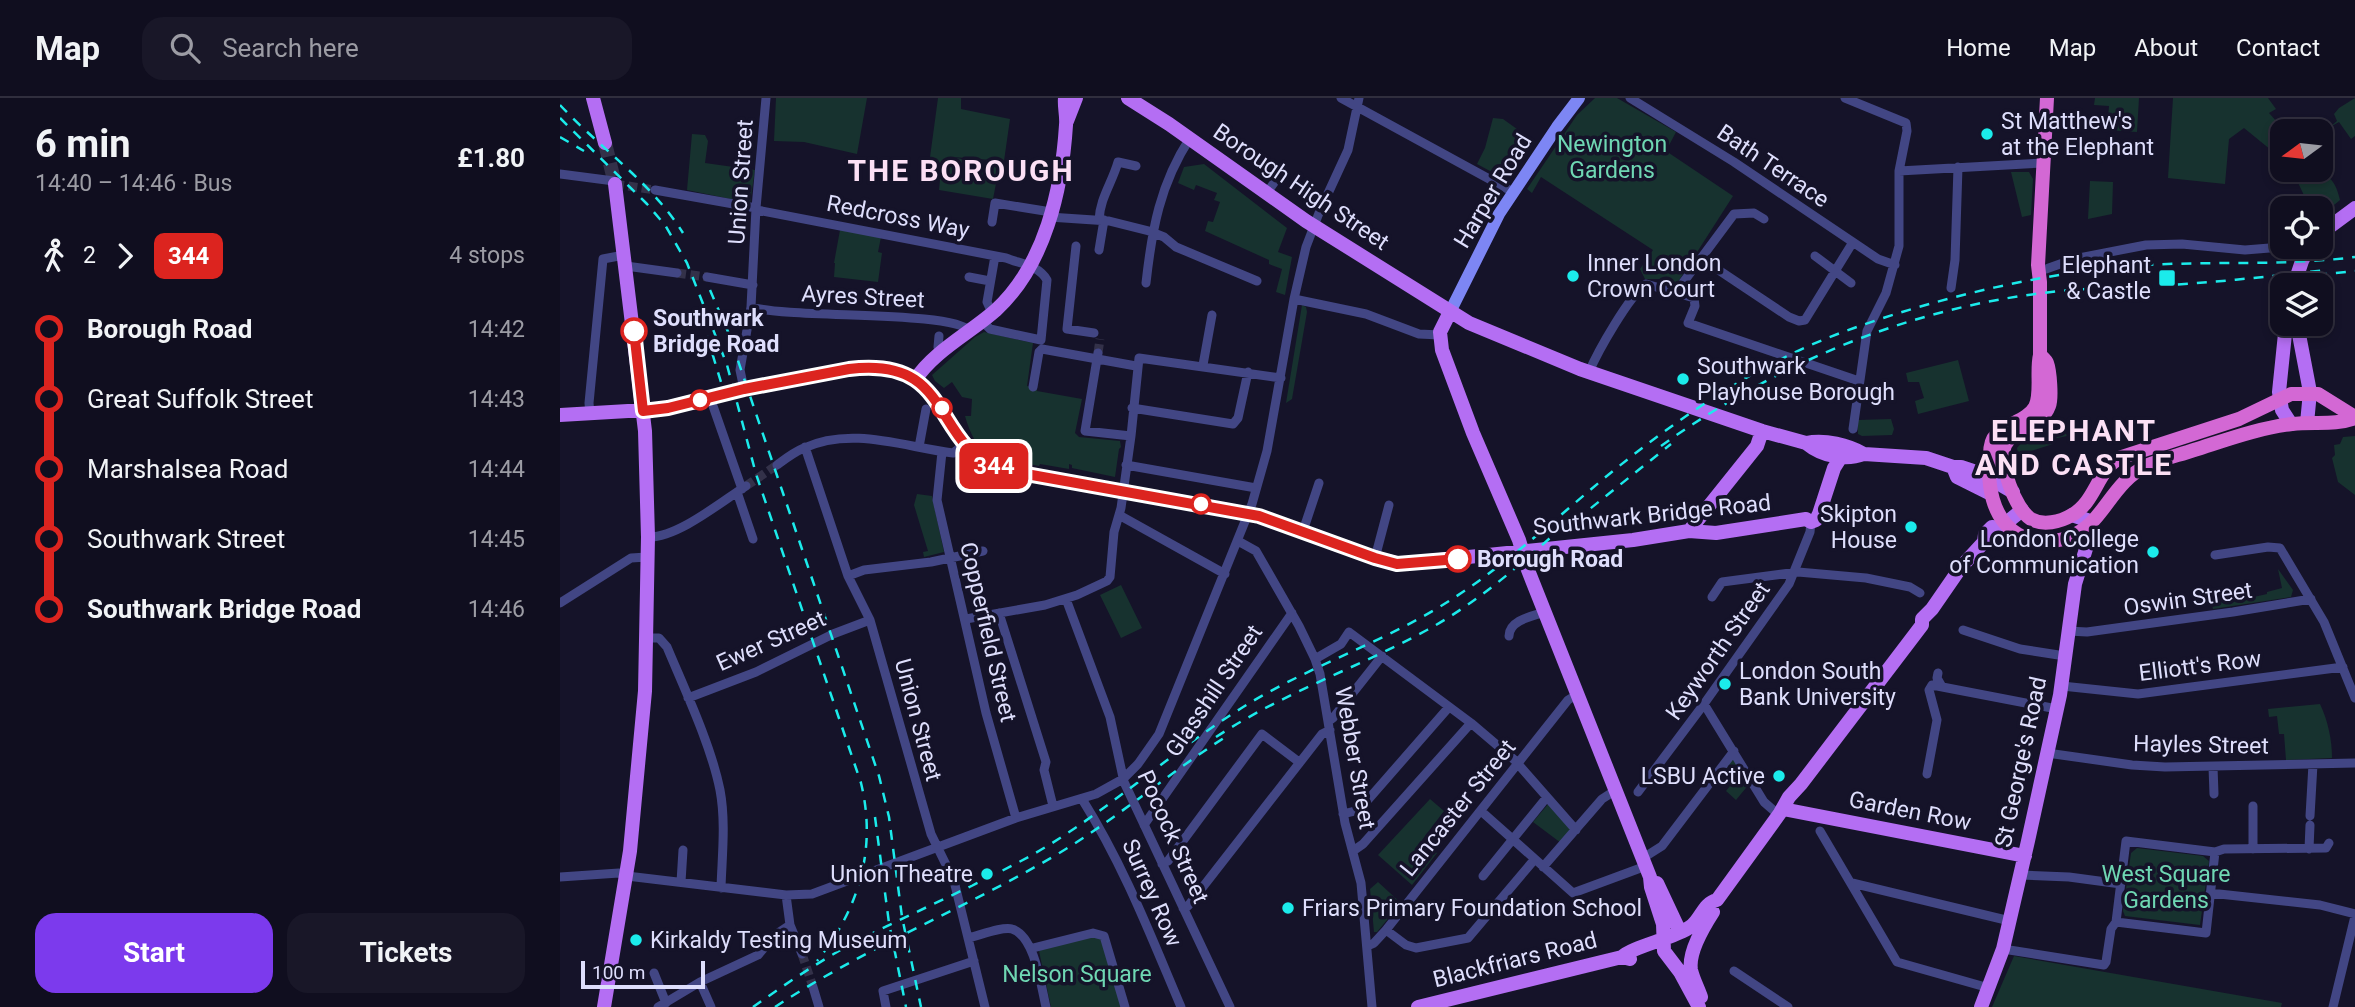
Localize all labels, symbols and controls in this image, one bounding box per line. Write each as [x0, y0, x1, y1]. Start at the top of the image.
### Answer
search box [142, 17, 632, 80]
text: Map [35, 29, 100, 68]
icon: search [166, 29, 204, 67]
text: Search here [222, 33, 359, 63]
text: Home [1946, 34, 2011, 62]
text: Map [2049, 34, 2096, 62]
text: About [2134, 34, 2198, 62]
text: Contact [2236, 34, 2320, 62]
place label: St Matthew's at the Elephant [2001, 108, 2154, 161]
street label: Borough High Street [1208, 118, 1394, 256]
street label: Union Street [723, 119, 759, 245]
street label: Bath Terrace [1712, 119, 1834, 213]
north arrow [2270, 119, 2333, 182]
map controls [2270, 119, 2333, 336]
text: 6 min [35, 122, 131, 166]
marker: St Matthew's at the Elephant [1979, 126, 1995, 142]
street label: Harper Road [1448, 129, 1538, 253]
park label: Newington Gardens [1557, 131, 1667, 184]
text: £1.80 [457, 143, 525, 173]
district label: THE BOROUGH [847, 153, 1075, 188]
text: 14:40 – 14:46 · Bus [35, 170, 232, 197]
street label: Redcross Way [824, 190, 972, 244]
button: locate [2270, 196, 2333, 259]
icon: walk [35, 237, 73, 275]
icon: forward [106, 237, 144, 275]
text: 2 [83, 242, 96, 269]
text: 344 [168, 242, 209, 270]
text: 4 stops [449, 242, 525, 269]
place label: Inner London Crown Court [1587, 250, 1721, 303]
place label: Elephant & Castle [2062, 252, 2151, 305]
marker: Inner London Crown Court [1565, 268, 1581, 284]
marker: Elephant & Castle [2157, 268, 2177, 288]
button: layers [2270, 273, 2333, 336]
street label: Ayres Street [801, 280, 925, 314]
place label: Southwark Bridge Road [653, 305, 779, 358]
text: Borough Road [87, 314, 252, 344]
text: 14:42 [468, 316, 525, 343]
marker: Southwark Bridge Road [621, 318, 647, 344]
place label: Southwark Playhouse Borough [1697, 353, 1895, 406]
marker: Southwark Playhouse Borough [1675, 371, 1691, 387]
text: Great Suffolk Street [87, 384, 313, 414]
text: 14:43 [468, 386, 525, 413]
unlabelled marker [690, 390, 710, 410]
unlabelled marker [932, 398, 952, 418]
district label: ELEPHANT AND CASTLE [1975, 413, 2173, 482]
line badge: 344 [954, 443, 1034, 489]
text: 344 [973, 452, 1015, 480]
text: Marshalsea Road [87, 454, 288, 484]
text: 14:44 [468, 456, 525, 483]
street label: Southwark Bridge Road [1532, 489, 1772, 541]
unlabelled marker [1191, 494, 1211, 514]
place label: Skipton House [1820, 501, 1897, 554]
marker: Skipton House [1903, 519, 1919, 535]
text: Southwark Street [87, 524, 285, 554]
text: 14:45 [468, 526, 525, 553]
place label: London College of Communication [1949, 526, 2139, 579]
street label: Copperfield Street [954, 539, 1022, 725]
marker: London College of Communication [2145, 544, 2161, 560]
marker: Borough Road [1445, 546, 1471, 572]
place label: Borough Road [1477, 546, 1623, 573]
street label: Keyworth Street [1660, 577, 1776, 725]
street label: Oswin Street [2122, 577, 2254, 621]
text: Southwark Bridge Road [87, 594, 361, 624]
text: 14:46 [468, 596, 525, 623]
street label: Ewer Street [712, 605, 830, 677]
street label: Glasshill Street [1160, 620, 1268, 762]
street label: Elliott's Row [2137, 645, 2263, 687]
street label: Union Street [889, 656, 947, 784]
place label: London South Bank University [1739, 658, 1896, 711]
street label: St George's Road [1990, 674, 2052, 850]
marker: London South Bank University [1717, 676, 1733, 692]
street label: Webber Street [1329, 685, 1381, 831]
street label: Hayles Street [2133, 730, 2269, 760]
street label: Lancaster Street [1395, 734, 1521, 882]
place label: LSBU Active [1641, 763, 1765, 790]
street label: Pocock Street [1132, 766, 1214, 908]
marker: LSBU Active [1771, 768, 1787, 784]
street label: Garden Row [1847, 786, 1973, 836]
street label: Surrey Row [1116, 835, 1188, 951]
place label: Union Theatre [830, 861, 973, 888]
park label: West Square Gardens [2101, 861, 2231, 914]
marker: Union Theatre [979, 866, 995, 882]
place label: Friars Primary Foundation School [1302, 895, 1642, 922]
marker: Friars Primary Foundation School [1280, 900, 1296, 916]
button: Start [35, 913, 273, 993]
button: Tickets [287, 913, 525, 993]
place label: Kirkaldy Testing Museum [650, 927, 907, 954]
street label: Blackfriars Road [1430, 927, 1600, 993]
marker: Kirkaldy Testing Museum [628, 932, 644, 948]
scale bar [581, 958, 705, 990]
text: 100 m [592, 961, 645, 984]
park label: Nelson Square [1002, 961, 1152, 988]

